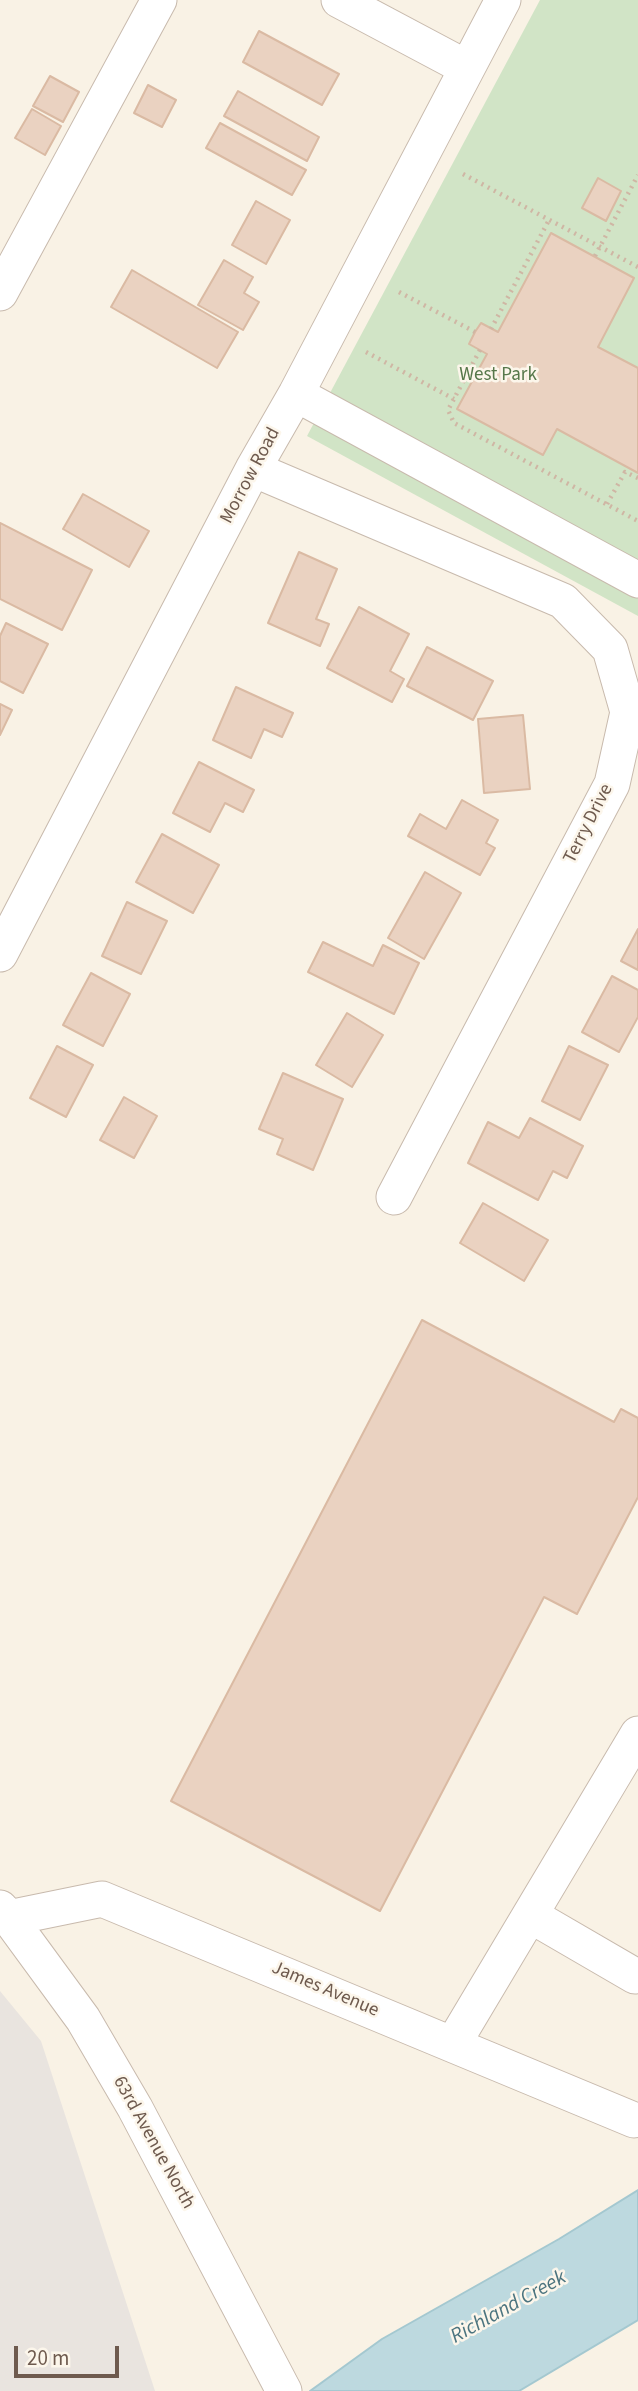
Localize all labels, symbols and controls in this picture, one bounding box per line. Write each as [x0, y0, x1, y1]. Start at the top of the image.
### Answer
park label: West Park [459, 365, 537, 387]
street label: Morrow Road [216, 424, 286, 528]
street label: Terry Drive [559, 781, 619, 867]
street label: James Avenue [268, 1957, 382, 2023]
street label: 63rd Avenue North [107, 2073, 199, 2213]
water label: Richland Creek [447, 2266, 571, 2350]
scale bar [18, 2332, 122, 2376]
text: 20 m [27, 2343, 69, 2373]

